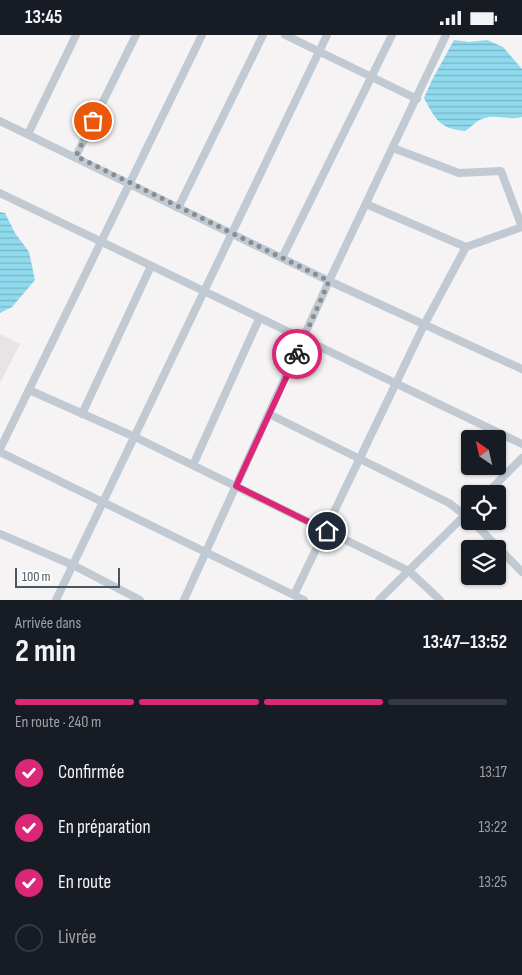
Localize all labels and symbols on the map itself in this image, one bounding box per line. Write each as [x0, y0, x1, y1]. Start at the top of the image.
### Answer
pin [72, 100, 114, 142]
courier [272, 329, 322, 379]
north arrow [461, 430, 506, 475]
pin [306, 510, 348, 552]
scale bar [15, 565, 120, 588]

